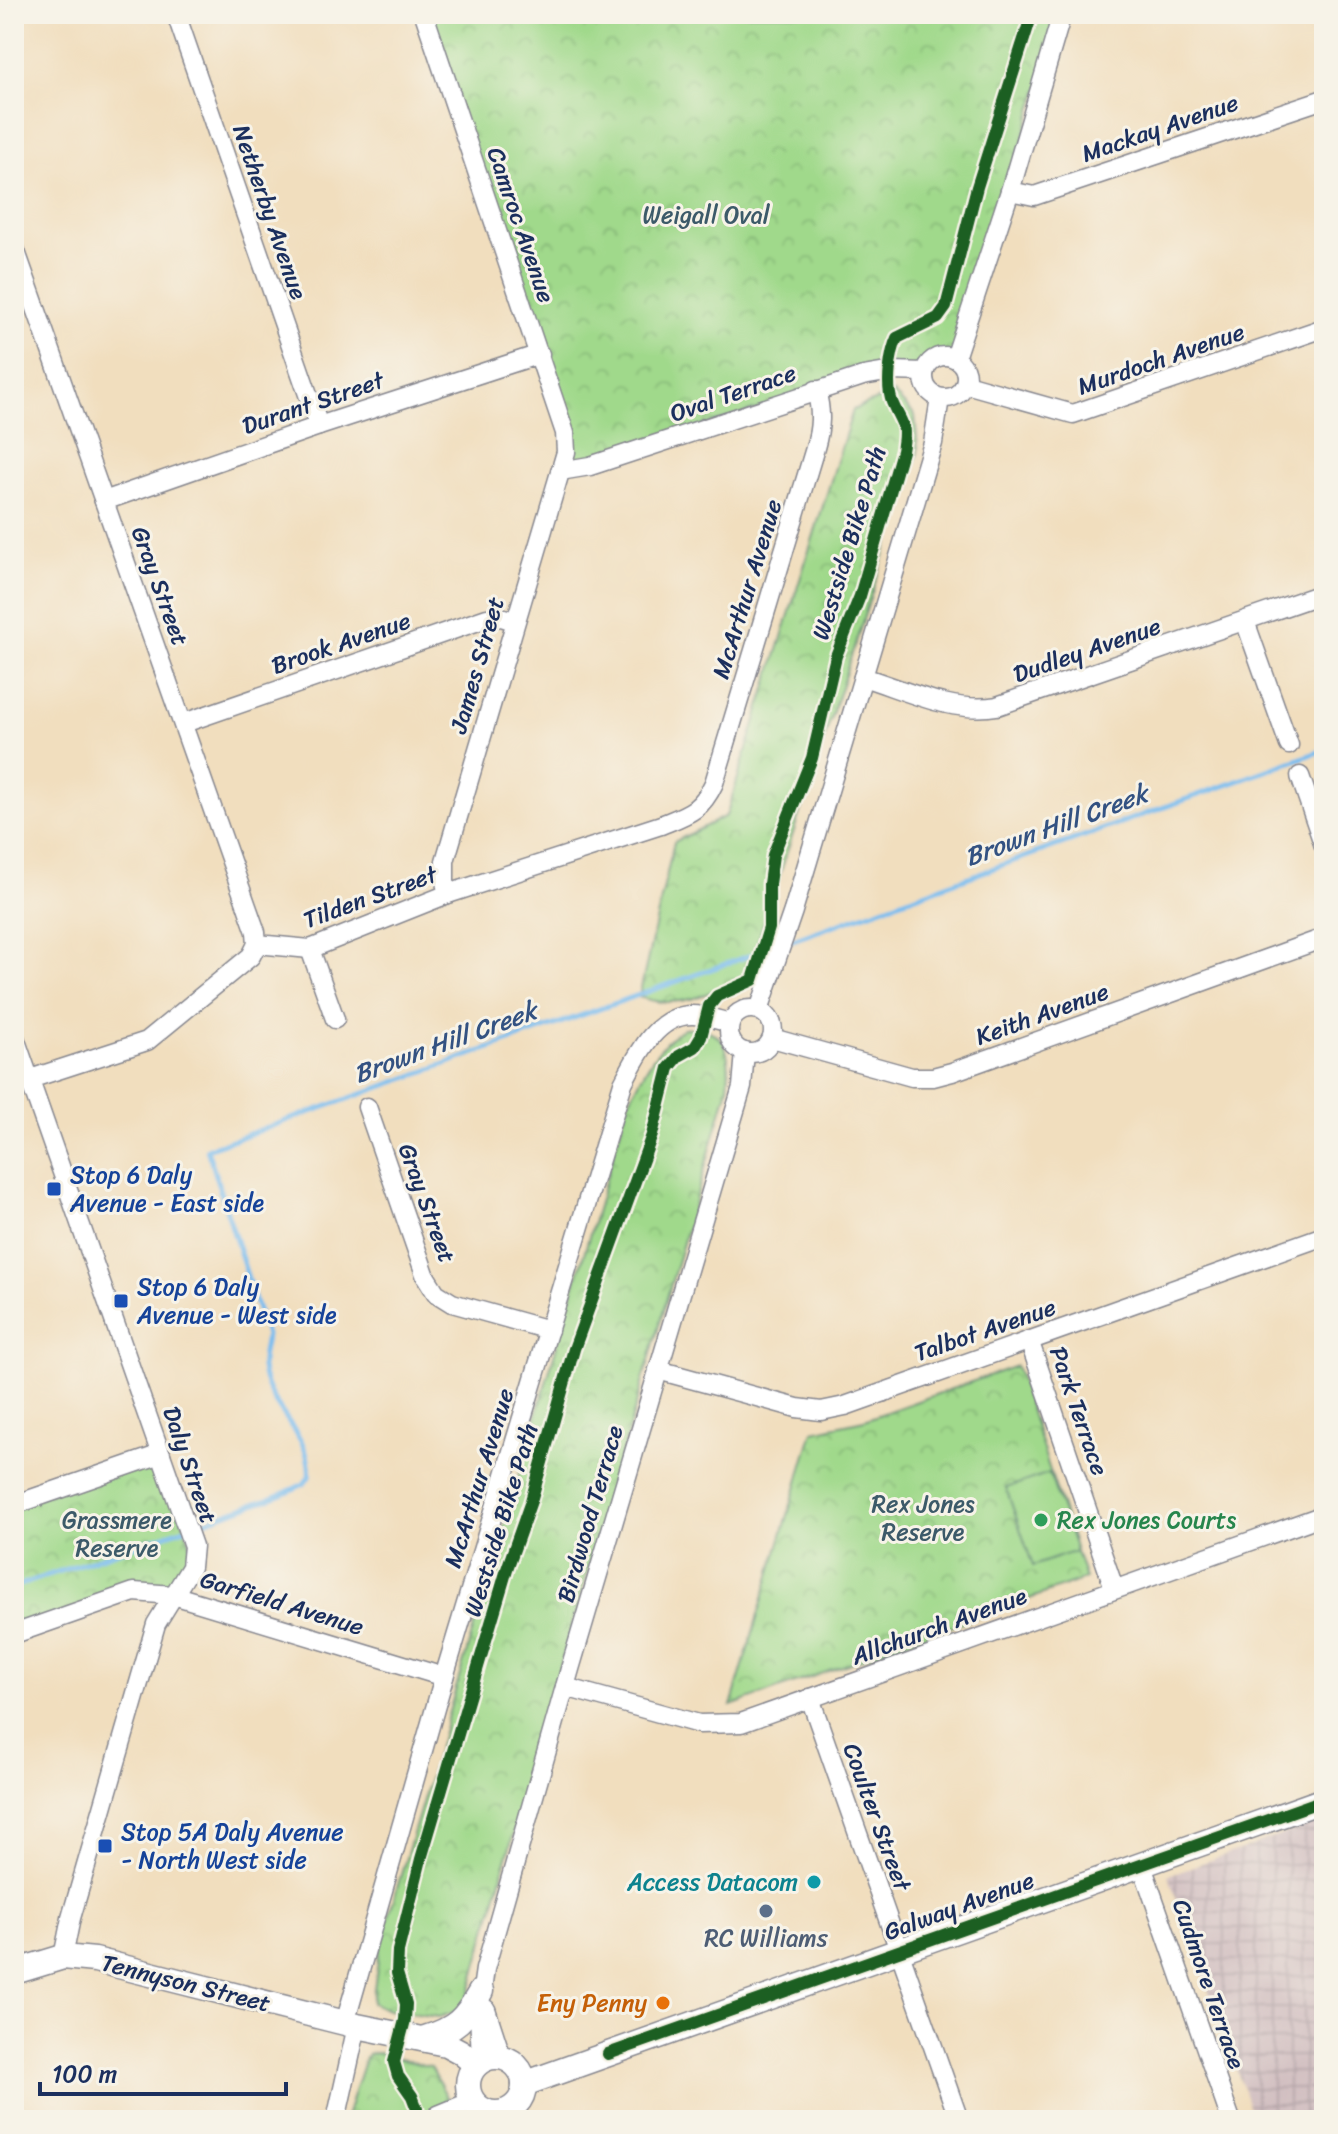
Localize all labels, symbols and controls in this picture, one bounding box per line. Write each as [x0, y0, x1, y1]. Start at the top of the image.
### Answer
street label: Mackay Avenue [1076, 82, 1244, 174]
street label: Netherby Avenue [220, 119, 320, 306]
street label: Camroc Avenue [475, 141, 567, 309]
park label: Weigall Oval [642, 194, 771, 236]
street label: Murdoch Avenue [1072, 311, 1250, 407]
street label: Oval Terrace [664, 352, 802, 434]
street label: Durant Street [236, 359, 391, 447]
street label: Westside Bike Path [800, 441, 898, 645]
street label: McArthur Avenue [700, 494, 794, 684]
street label: Gray Street [119, 520, 201, 652]
street label: James Street [437, 592, 517, 739]
street label: Brook Avenue [266, 600, 416, 686]
street label: Dudley Avenue [1007, 605, 1167, 695]
water label: Brown Hill Creek [958, 769, 1157, 879]
street label: Tilden Street [297, 853, 444, 941]
street label: Keith Avenue [969, 970, 1115, 1058]
water label: Brown Hill Creek [347, 986, 546, 1096]
street label: Gray Street [386, 1137, 468, 1269]
place label: Stop 6 Daly Avenue - East side [69, 1154, 264, 1224]
marker: Stop 6 Daly Avenue - East side [45, 1180, 63, 1198]
place label: Stop 6 Daly Avenue - West side [136, 1266, 337, 1336]
street label: Talbot Avenue [908, 1286, 1062, 1374]
marker: Stop 6 Daly Avenue - West side [112, 1292, 130, 1310]
street label: Park Terrace [1037, 1341, 1121, 1481]
street label: McArthur Avenue [432, 1383, 526, 1573]
street label: Daly Street [150, 1401, 230, 1529]
street label: Westside Bike Path [452, 1418, 550, 1622]
street label: Birdwood Terrace [545, 1420, 635, 1608]
park label: Rex Jones Reserve [871, 1483, 975, 1553]
park label: Grassmere Reserve [62, 1499, 172, 1569]
place label: Rex Jones Courts [1057, 1499, 1236, 1541]
marker: Rex Jones Courts [1032, 1511, 1050, 1529]
street label: Garfield Avenue [195, 1558, 369, 1648]
street label: Allchurch Avenue [844, 1575, 1033, 1678]
street label: Coulter Street [831, 1737, 924, 1898]
place label: Stop 5A Daly Avenue - North West side [121, 1811, 344, 1881]
marker: Stop 5A Daly Avenue - North West side [96, 1837, 114, 1855]
street label: Galway Avenue [878, 1859, 1040, 1953]
place label: Access Datacom [626, 1861, 798, 1903]
marker: Access Datacom [805, 1873, 823, 1891]
street label: Cudmore Terrace [1160, 1893, 1258, 2075]
marker: RC Williams [757, 1902, 775, 1920]
place label: RC Williams [704, 1917, 829, 1959]
street label: Tennyson Street [97, 1942, 275, 2024]
place label: Eny Penny [537, 1982, 648, 2024]
marker: Eny Penny [654, 1994, 672, 2012]
scale bar [40, 2046, 286, 2096]
text: 100 m [52, 2053, 117, 2095]

